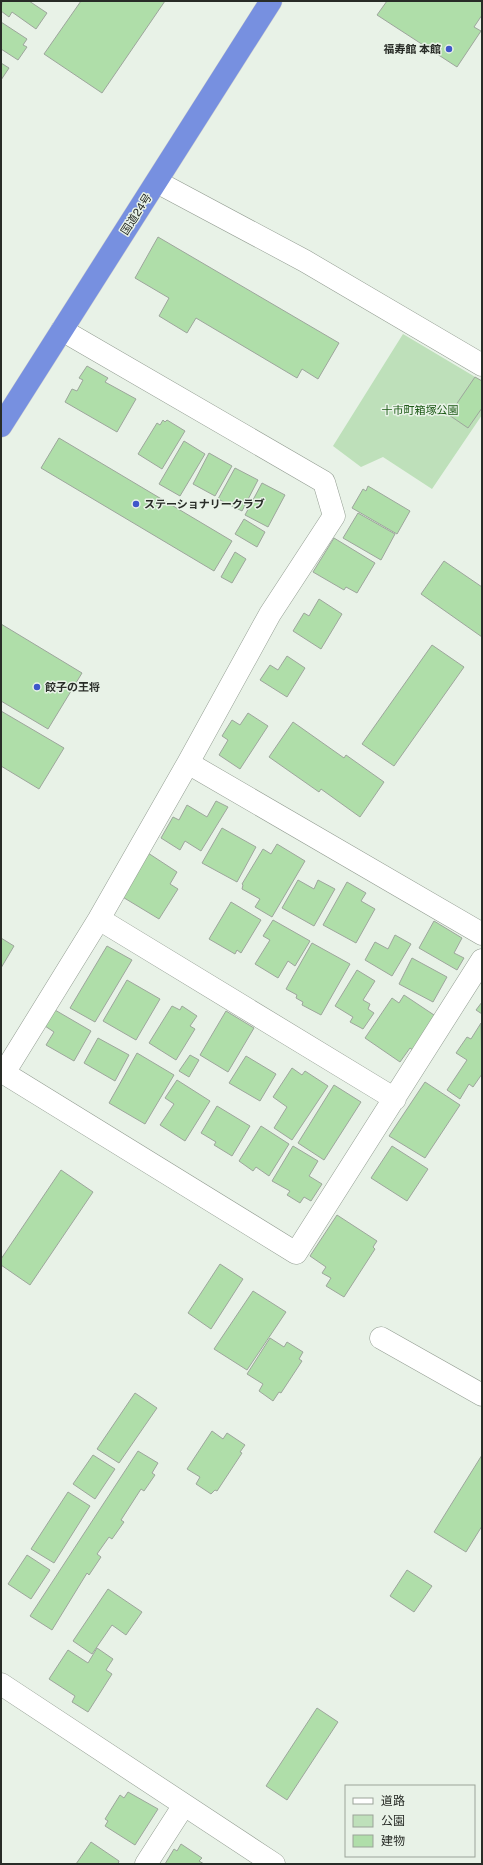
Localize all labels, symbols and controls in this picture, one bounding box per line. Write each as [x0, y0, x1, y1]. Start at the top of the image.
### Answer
place label: 福寿館 本館 [384, 43, 441, 55]
marker: 福寿館 本館 [444, 44, 454, 54]
street label: 国道24号 [118, 191, 154, 237]
park label: 十市町箱塚公園 [382, 404, 459, 416]
place label: ステーショナリークラブ [144, 498, 265, 510]
marker: ステーショナリークラブ [131, 499, 141, 509]
place label: 餃子の王将 [45, 681, 100, 693]
marker: 餃子の王将 [32, 682, 42, 692]
legend [345, 1785, 475, 1857]
text: 道路 [381, 1794, 405, 1808]
text: 公園 [381, 1814, 405, 1828]
text: 建物 [381, 1834, 405, 1848]

